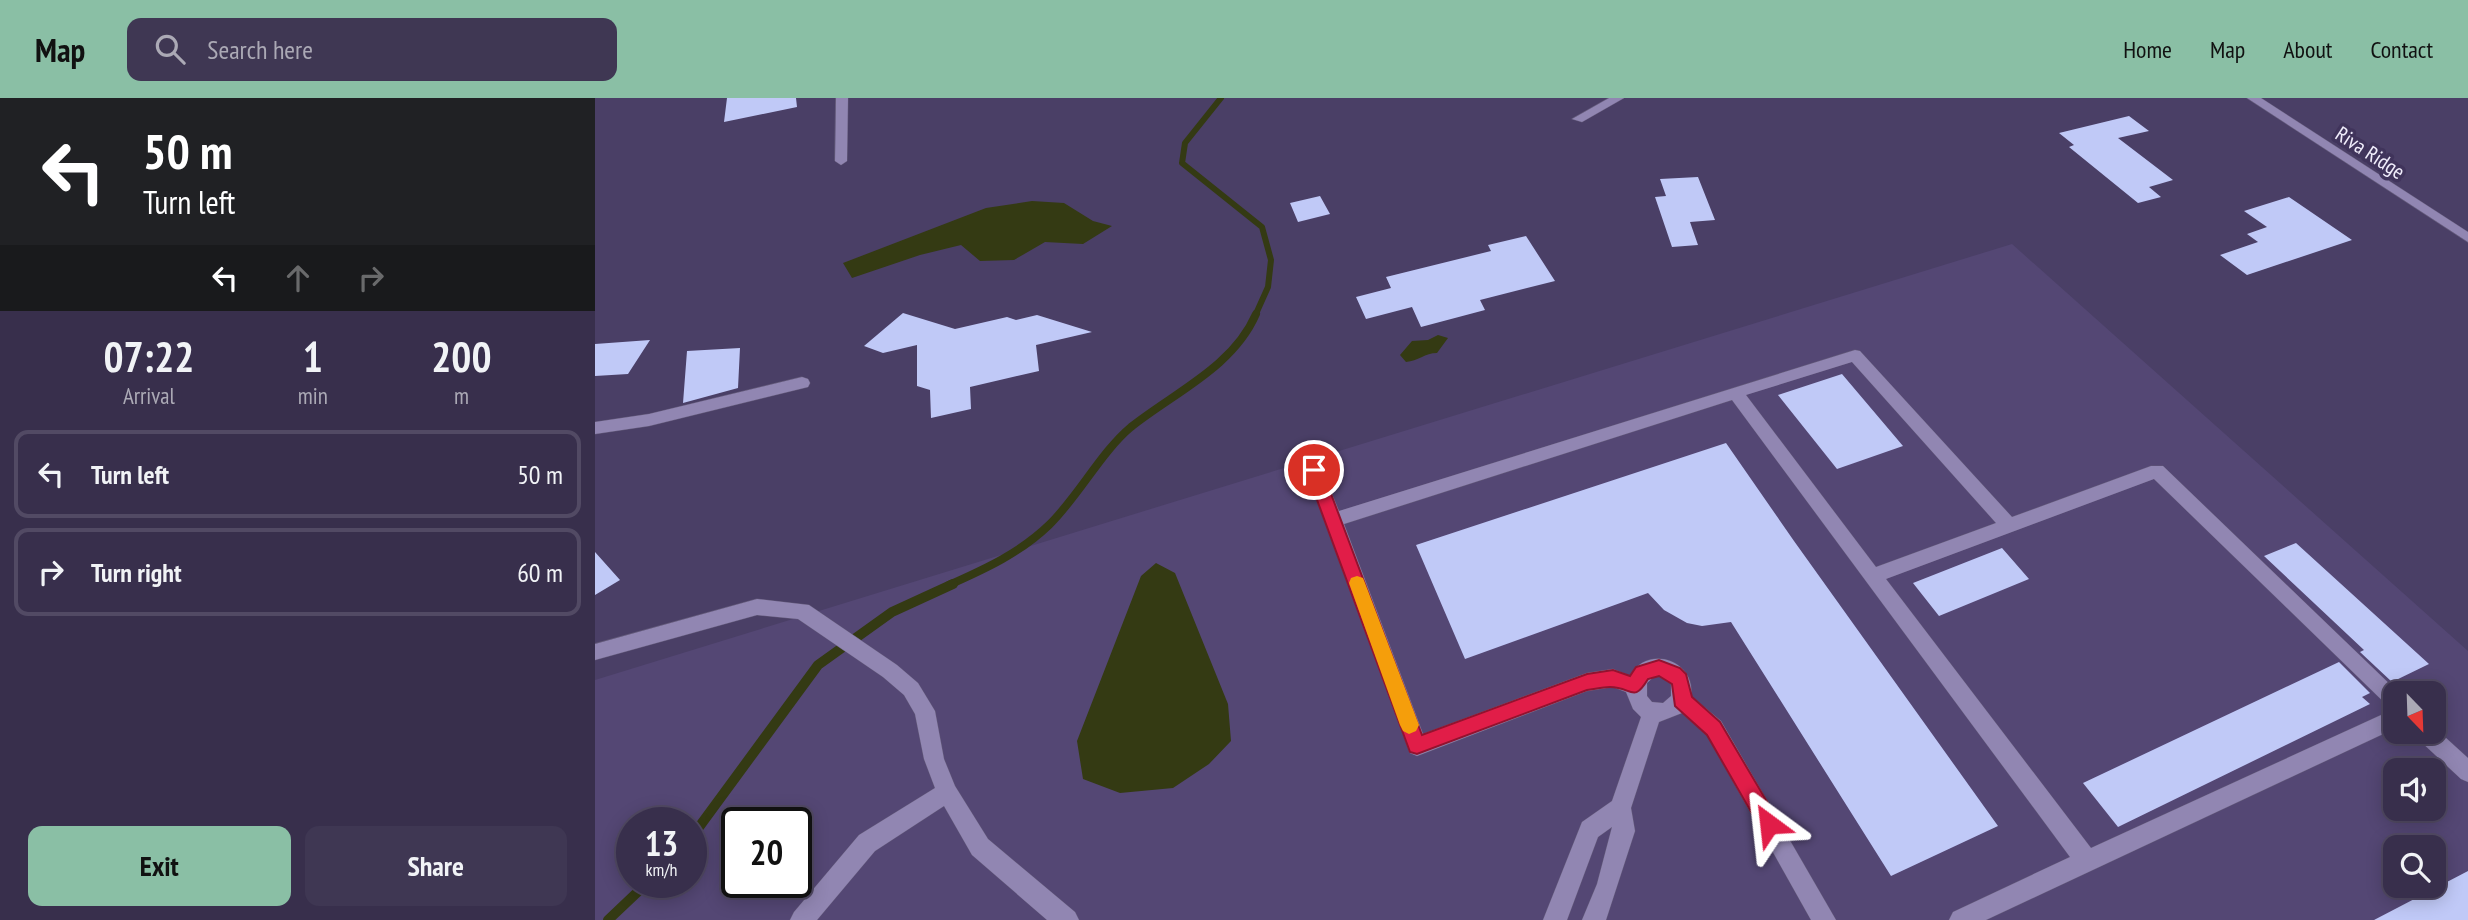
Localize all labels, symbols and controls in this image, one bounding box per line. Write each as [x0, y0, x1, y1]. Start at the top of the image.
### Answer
search box [127, 18, 617, 81]
text: Map [35, 28, 85, 71]
icon: search [151, 30, 189, 68]
text: Search here [207, 33, 313, 66]
text: Home [2123, 34, 2172, 65]
text: Map [2210, 34, 2245, 65]
text: About [2283, 34, 2332, 65]
text: Contact [2370, 34, 2433, 65]
text: 50 m [143, 119, 232, 183]
street label: Riva Ridge [2331, 120, 2410, 185]
icon: left [28, 126, 119, 217]
text: Turn left [143, 181, 235, 223]
icon: left [206, 259, 244, 297]
icon: ahead [279, 259, 317, 297]
icon: right [352, 259, 390, 297]
text: 07:22 [103, 329, 194, 384]
text: 1 [303, 329, 323, 384]
text: 200 [431, 329, 492, 384]
text: Arrival [123, 381, 175, 410]
text: min [298, 381, 328, 410]
text: m [454, 381, 469, 410]
pin [1284, 440, 1344, 500]
icon: arrive [1295, 451, 1333, 489]
icon: left [32, 455, 70, 493]
text: Turn left [91, 458, 169, 491]
text: 50 m [517, 458, 563, 491]
icon: right [32, 553, 70, 591]
text: Turn right [91, 556, 182, 589]
text: 60 m [517, 556, 563, 589]
north arrow [2383, 681, 2447, 744]
map controls [2383, 681, 2446, 898]
button: sound [2383, 758, 2446, 821]
position arrow [1732, 787, 1806, 861]
speed limit sign: 20 [721, 807, 812, 898]
text: 13 [645, 820, 678, 866]
button: Exit [28, 826, 291, 906]
button: Share [305, 826, 567, 906]
button: search [2383, 835, 2446, 898]
text: km/h [646, 858, 677, 881]

